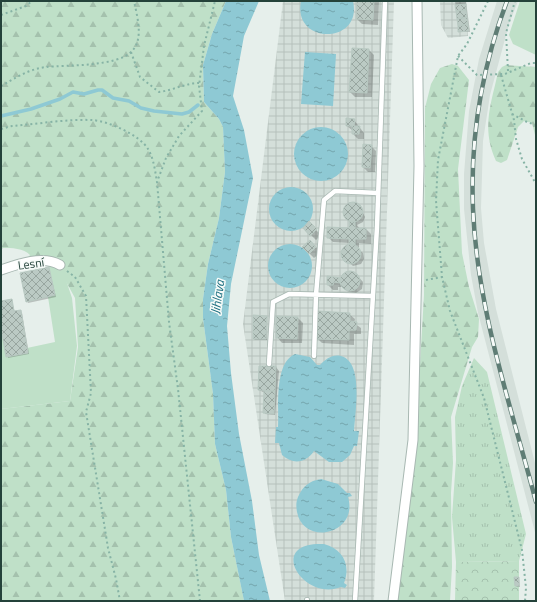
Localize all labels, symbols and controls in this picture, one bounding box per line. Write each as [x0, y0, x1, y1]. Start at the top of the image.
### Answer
street label: Lesní [17, 252, 47, 275]
water label: Jihlava [205, 277, 229, 315]

